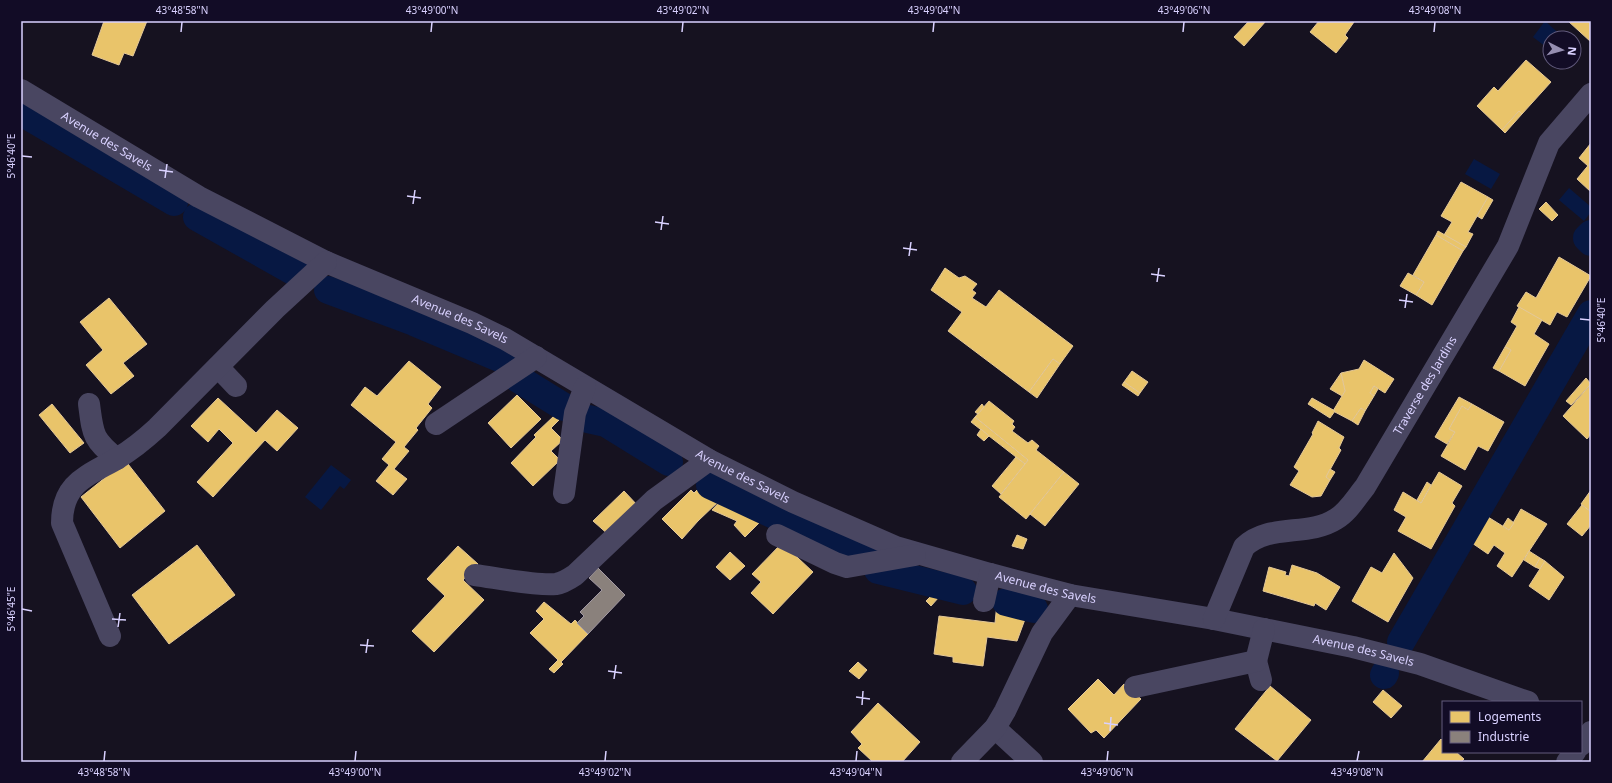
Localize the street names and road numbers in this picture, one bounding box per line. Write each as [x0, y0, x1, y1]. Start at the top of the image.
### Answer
street label: Avenue des Savels [58, 107, 156, 175]
street label: Avenue des Savels [410, 290, 511, 347]
street label: Traverse des Jardins [1389, 332, 1461, 438]
street label: Avenue des Savels [693, 445, 793, 507]
street label: Avenue des Savels [994, 567, 1098, 607]
street label: Avenue des Savels [1311, 630, 1416, 670]

